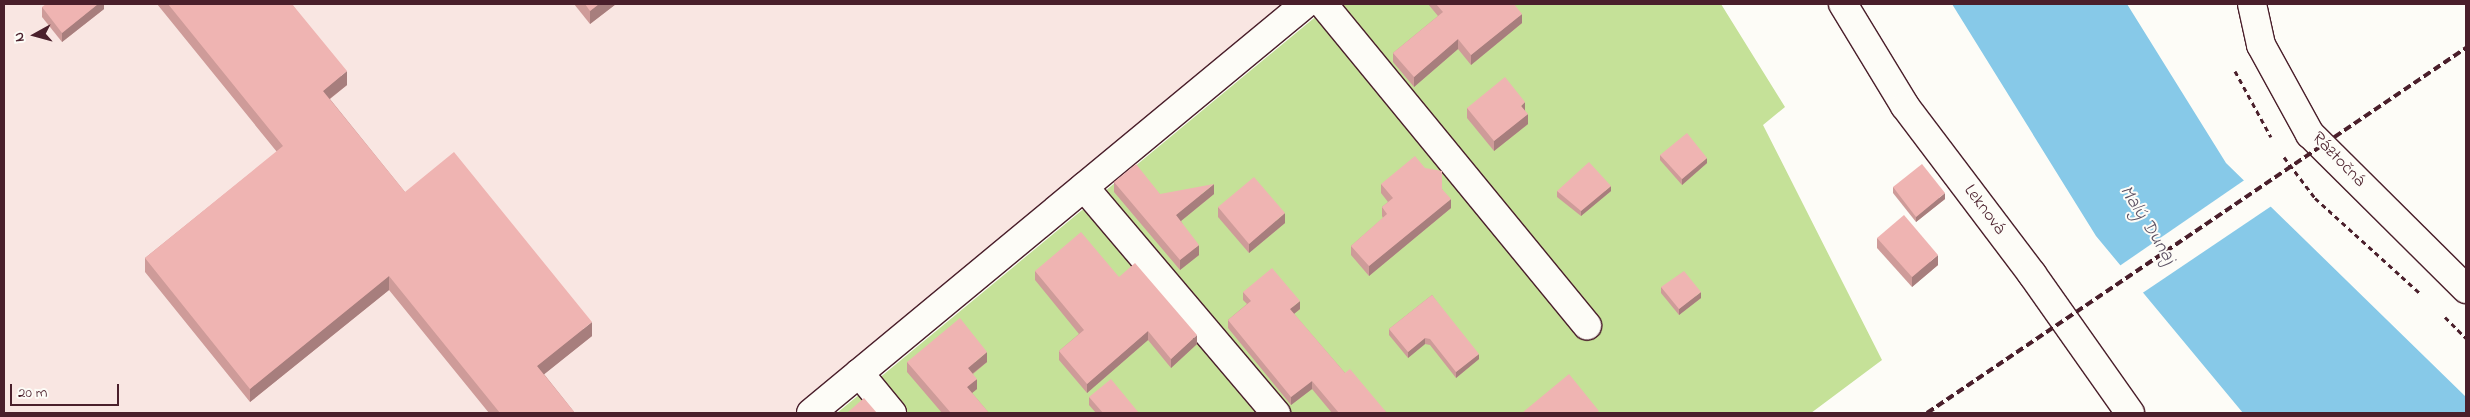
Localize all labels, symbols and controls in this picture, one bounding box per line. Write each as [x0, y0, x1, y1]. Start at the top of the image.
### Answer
north arrow [10, 10, 60, 60]
text: N [9, 31, 31, 43]
street label: Ráztočná [2307, 128, 2369, 192]
street label: Leknová [1958, 181, 2010, 239]
water label: Malý Dunaj [2114, 181, 2180, 269]
scale bar [12, 374, 121, 406]
text: 20 m [18, 382, 47, 404]

